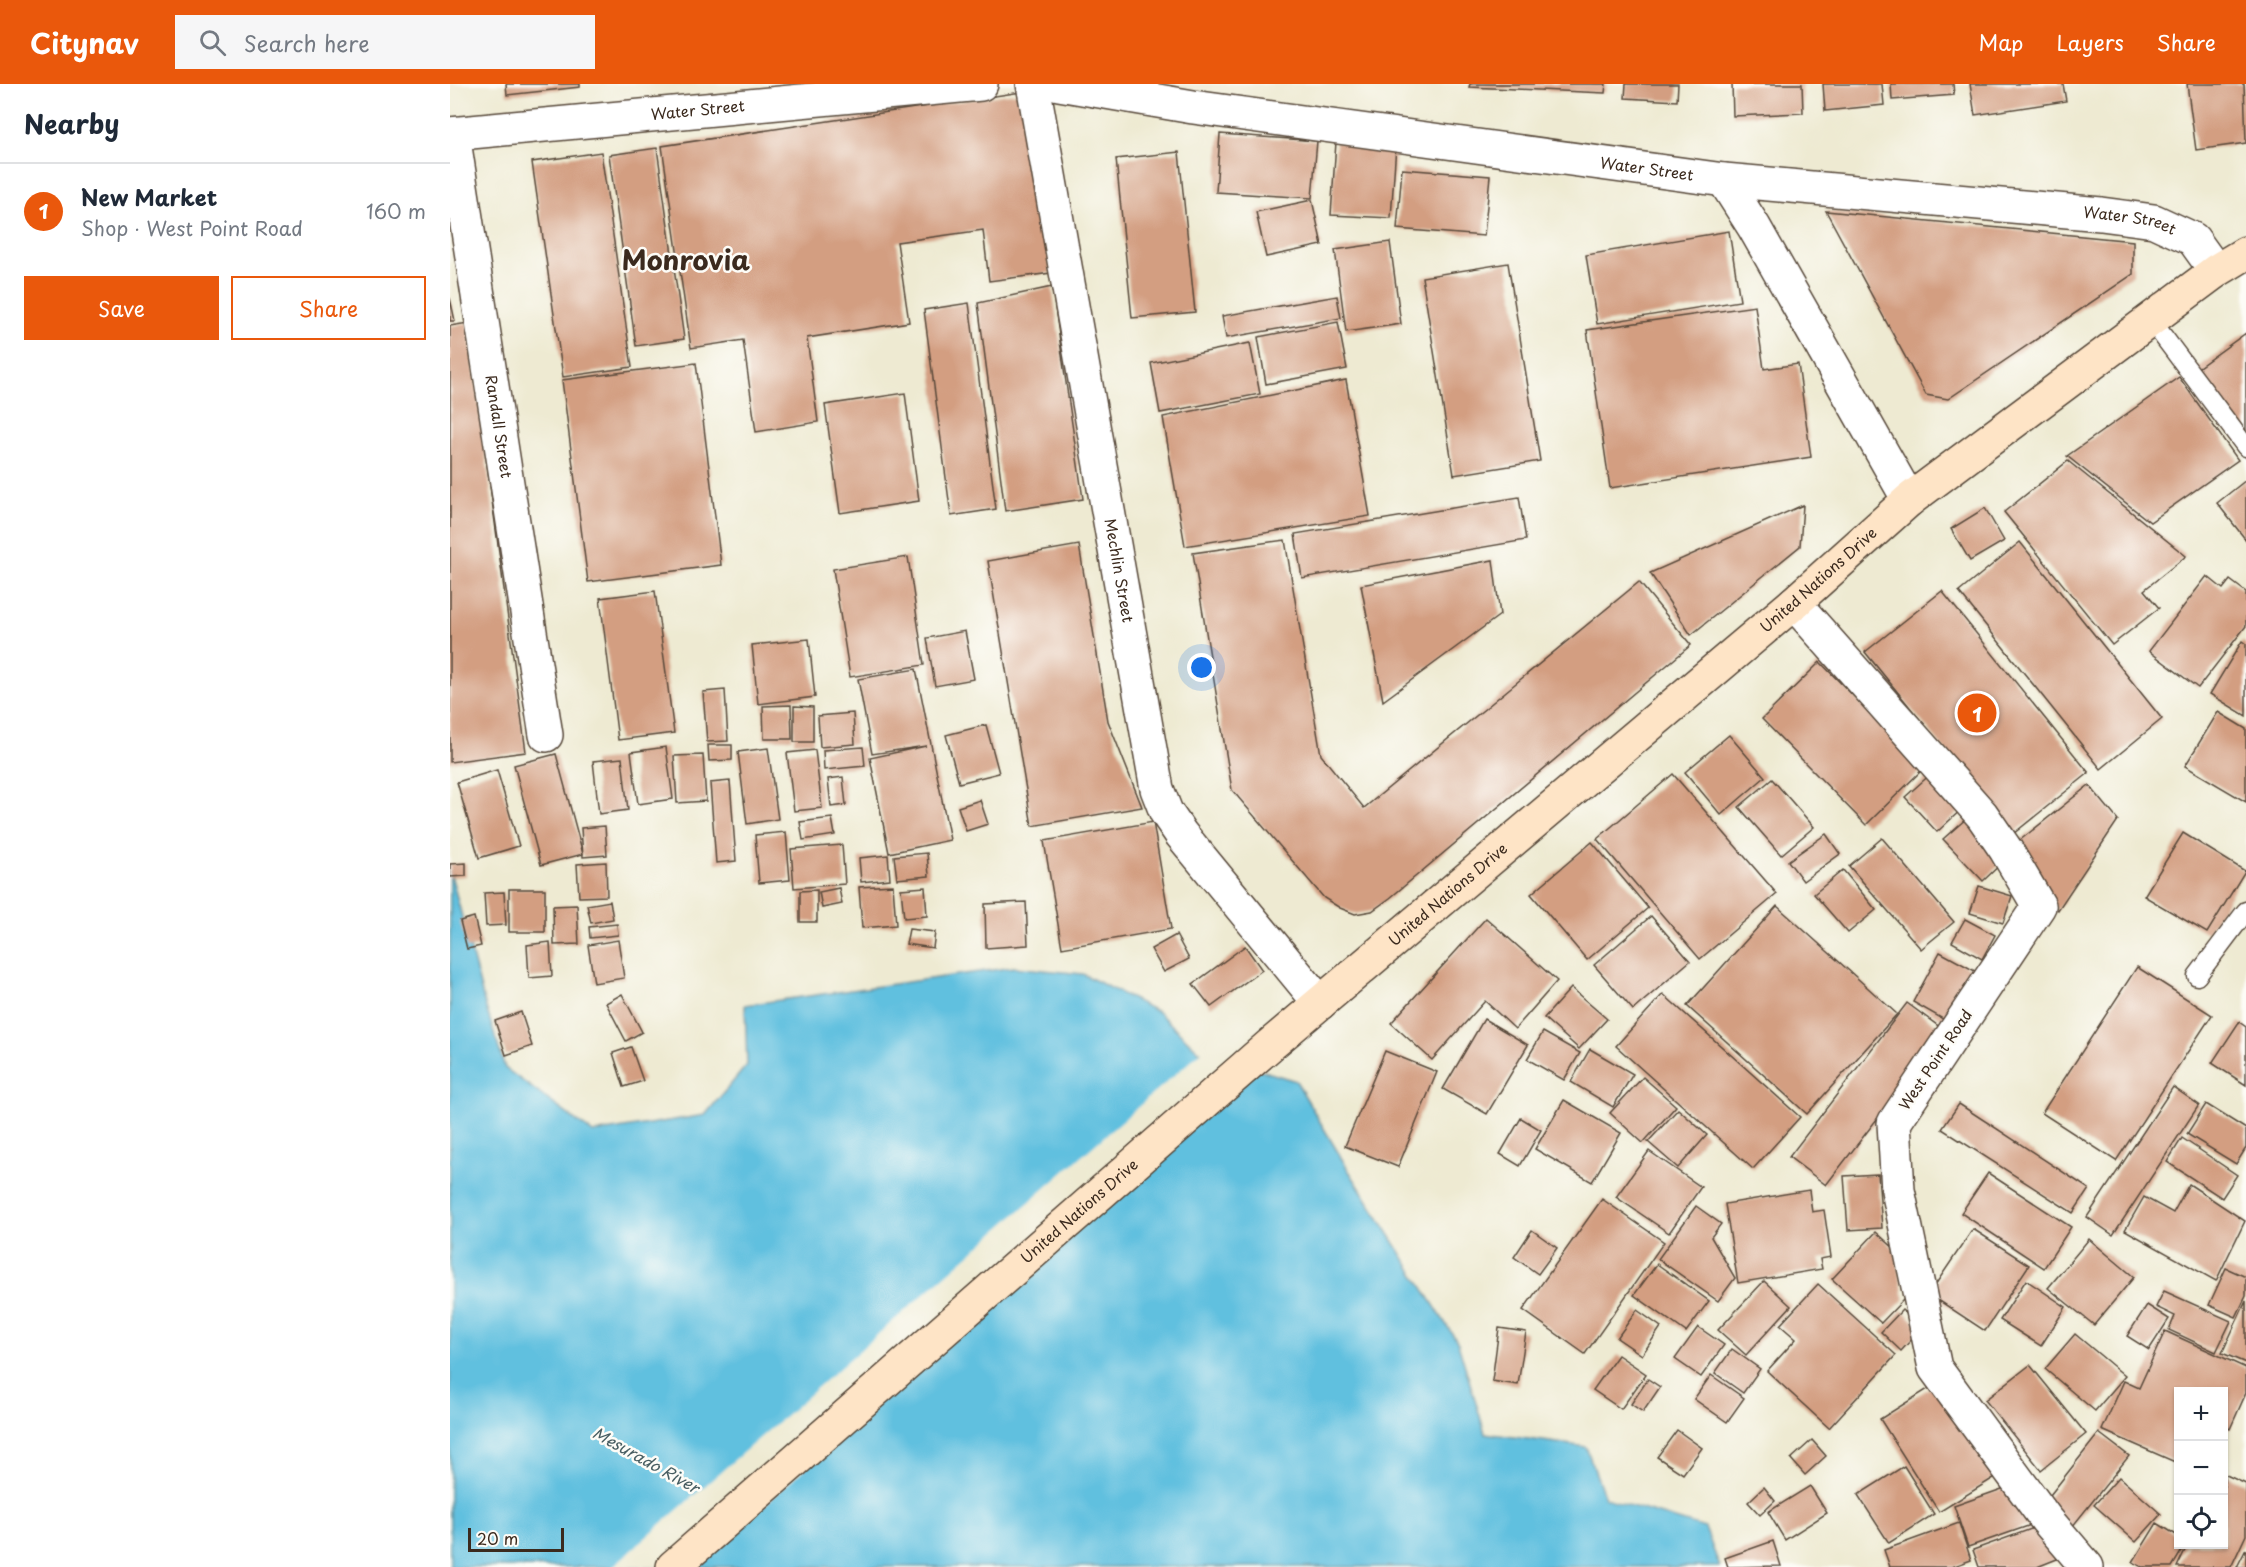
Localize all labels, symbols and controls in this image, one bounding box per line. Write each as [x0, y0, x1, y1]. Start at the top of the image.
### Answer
search box [175, 15, 595, 69]
text: Citynav [30, 21, 139, 64]
icon: search [196, 26, 229, 59]
text: Search here [244, 26, 370, 59]
text: Map [1979, 26, 2023, 58]
text: Layers [2056, 26, 2124, 58]
text: Share [2157, 26, 2216, 58]
street label: Water Street [650, 93, 746, 125]
text: Nearby [24, 104, 119, 143]
street label: Water Street [1599, 150, 1695, 186]
text: New Market [81, 180, 217, 213]
text: 1 [39, 196, 48, 226]
text: 160 m [366, 196, 426, 226]
street label: Water Street [2083, 199, 2180, 240]
text: Shop · West Point Road [81, 213, 303, 243]
district label: Monrovia [622, 238, 750, 279]
button: Save [24, 276, 219, 340]
button: Share [231, 276, 426, 340]
street label: Randall Street [480, 373, 519, 479]
street label: Mechlin Street [1100, 516, 1140, 624]
street label: United Nations Drive [1754, 521, 1881, 637]
your location [1187, 653, 1216, 682]
pin: 1 [1958, 690, 1996, 736]
street label: United Nations Drive [1383, 837, 1512, 951]
street label: West Point Road [1892, 1004, 1977, 1114]
street label: United Nations Drive [1015, 1153, 1142, 1268]
map controls [2174, 1387, 2228, 1549]
button: + [2174, 1387, 2228, 1441]
water label: Mesurado River [589, 1420, 706, 1500]
button: − [2174, 1441, 2228, 1495]
button: locate [2174, 1495, 2228, 1549]
scale bar [468, 1525, 564, 1552]
text: 20 m [477, 1526, 518, 1550]

